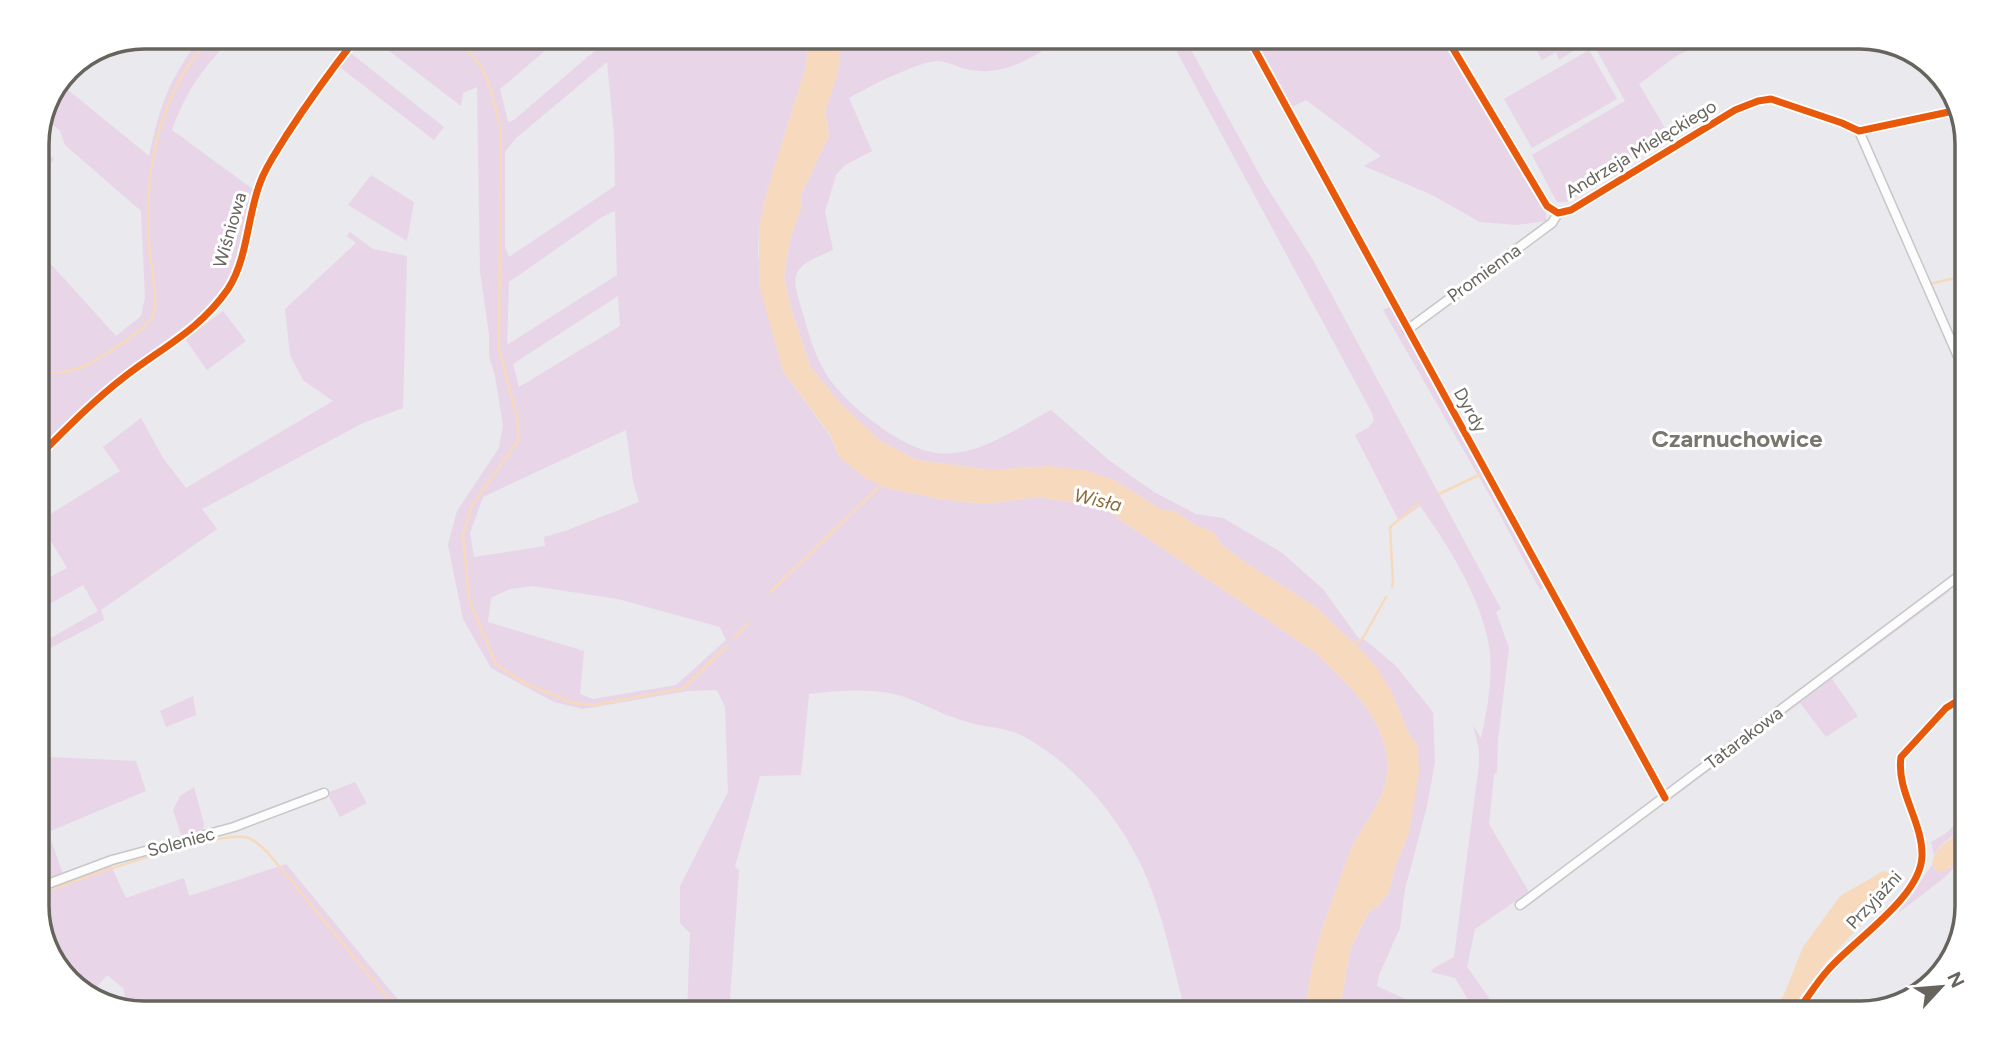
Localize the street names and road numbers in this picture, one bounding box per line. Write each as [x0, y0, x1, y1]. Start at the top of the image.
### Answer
street label: Andrzeja Mielęckiego [1561, 95, 1721, 203]
street label: Wiśniowa [209, 190, 251, 270]
street label: Promienna [1443, 239, 1525, 307]
street label: Dyrdy [1449, 384, 1492, 437]
street label: Tatarakowa [1701, 702, 1787, 774]
street label: Soleniec [145, 822, 217, 862]
street label: Przyjaźni [1841, 866, 1907, 934]

